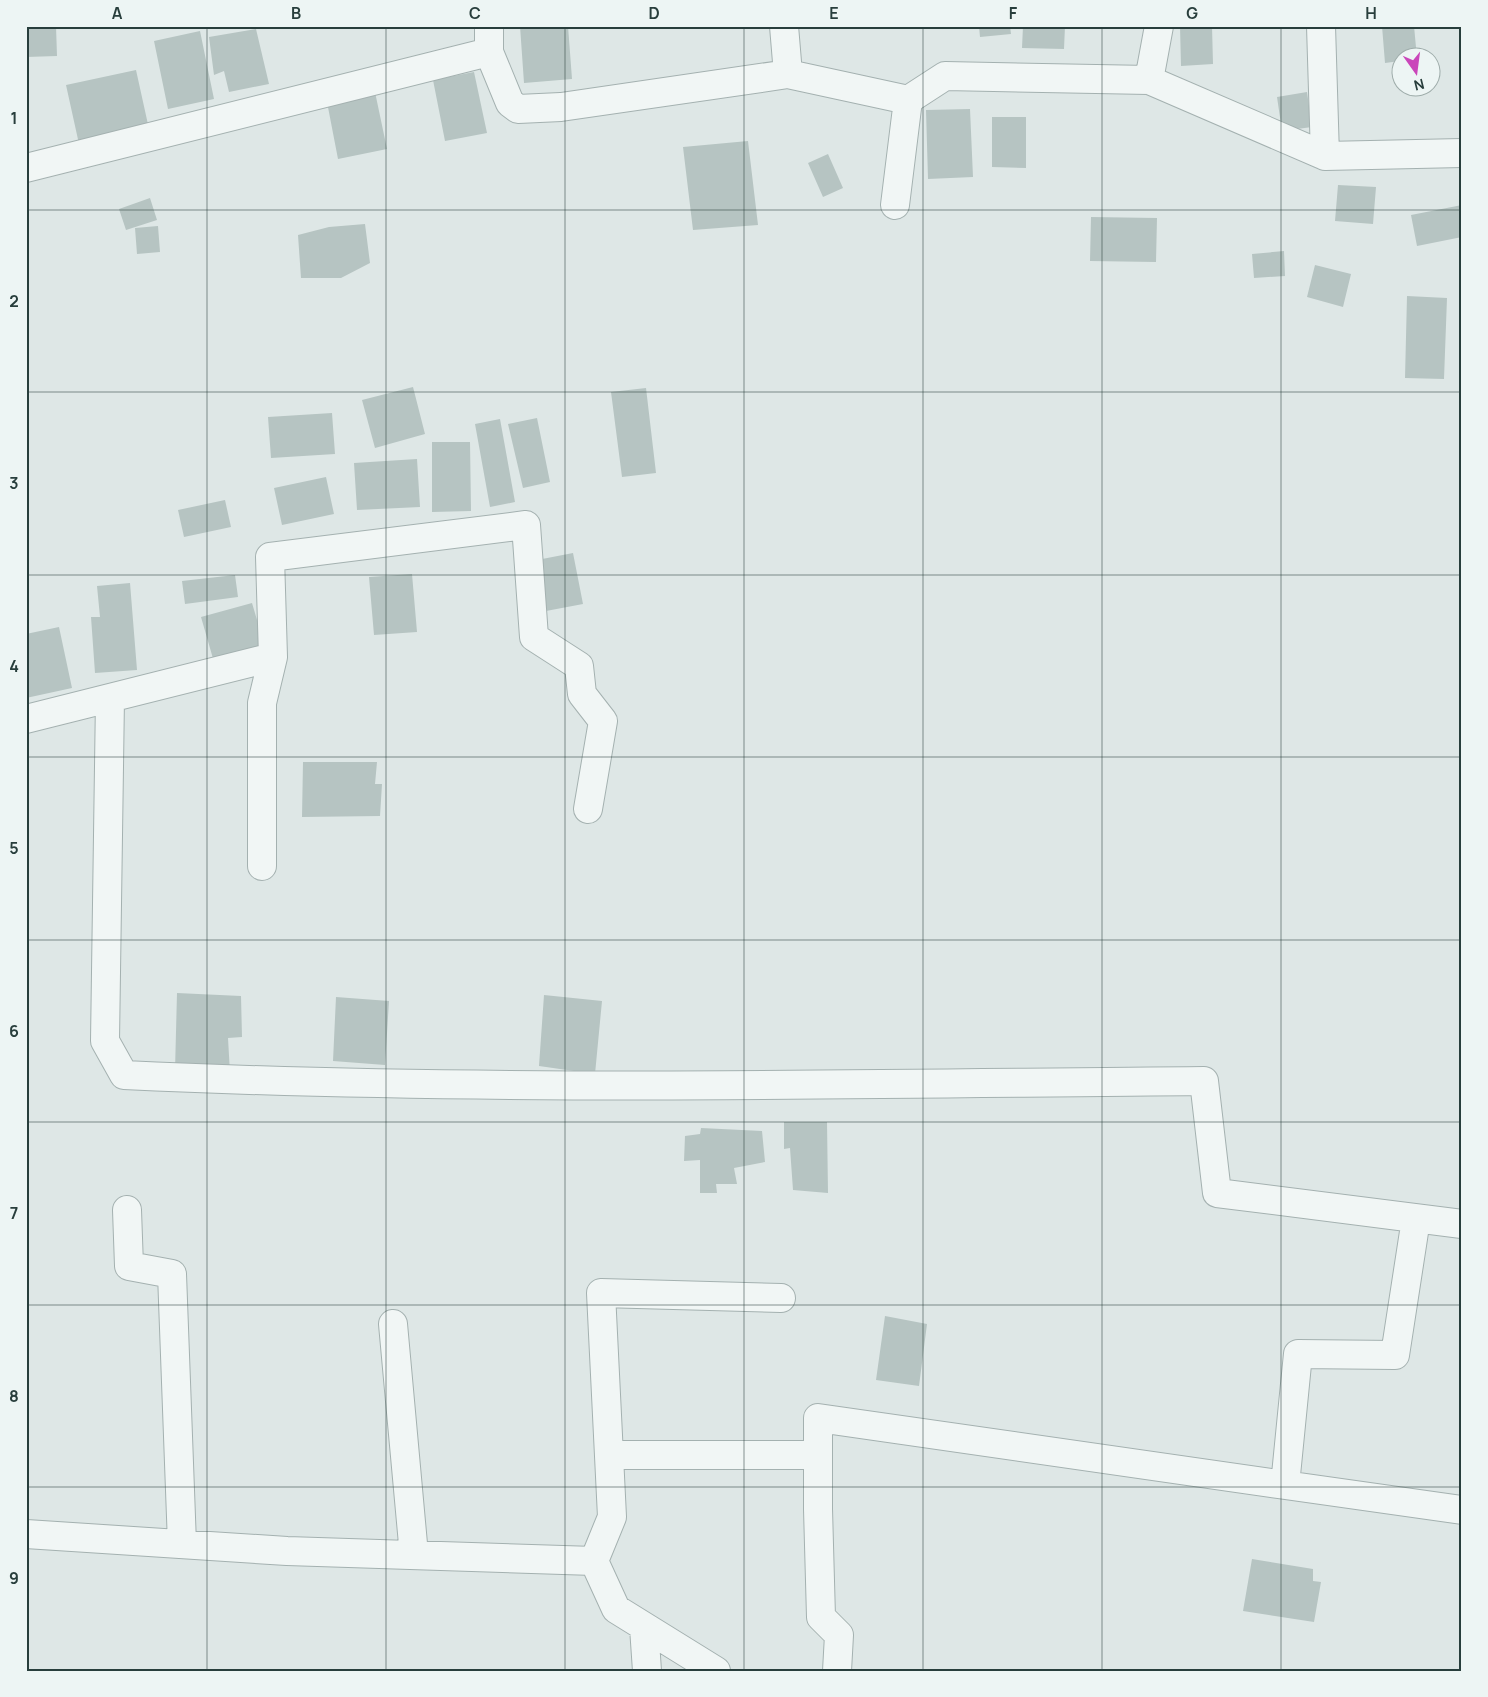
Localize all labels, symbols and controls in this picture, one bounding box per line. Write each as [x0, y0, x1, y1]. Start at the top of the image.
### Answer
text: A [112, 2, 123, 24]
text: B [291, 2, 301, 24]
text: C [469, 2, 481, 24]
text: D [648, 2, 660, 24]
text: E [829, 2, 839, 24]
text: F [1009, 2, 1018, 24]
text: G [1186, 2, 1198, 24]
text: H [1365, 2, 1377, 24]
north arrow [1390, 48, 1440, 98]
text: N [1412, 75, 1426, 96]
text: 1 [10, 107, 18, 129]
text: 2 [9, 290, 19, 312]
text: 3 [9, 472, 19, 494]
text: 4 [9, 655, 19, 677]
text: 5 [9, 837, 19, 859]
text: 6 [9, 1020, 19, 1042]
text: 7 [10, 1202, 18, 1224]
text: 8 [9, 1385, 19, 1407]
text: 9 [9, 1567, 19, 1589]

